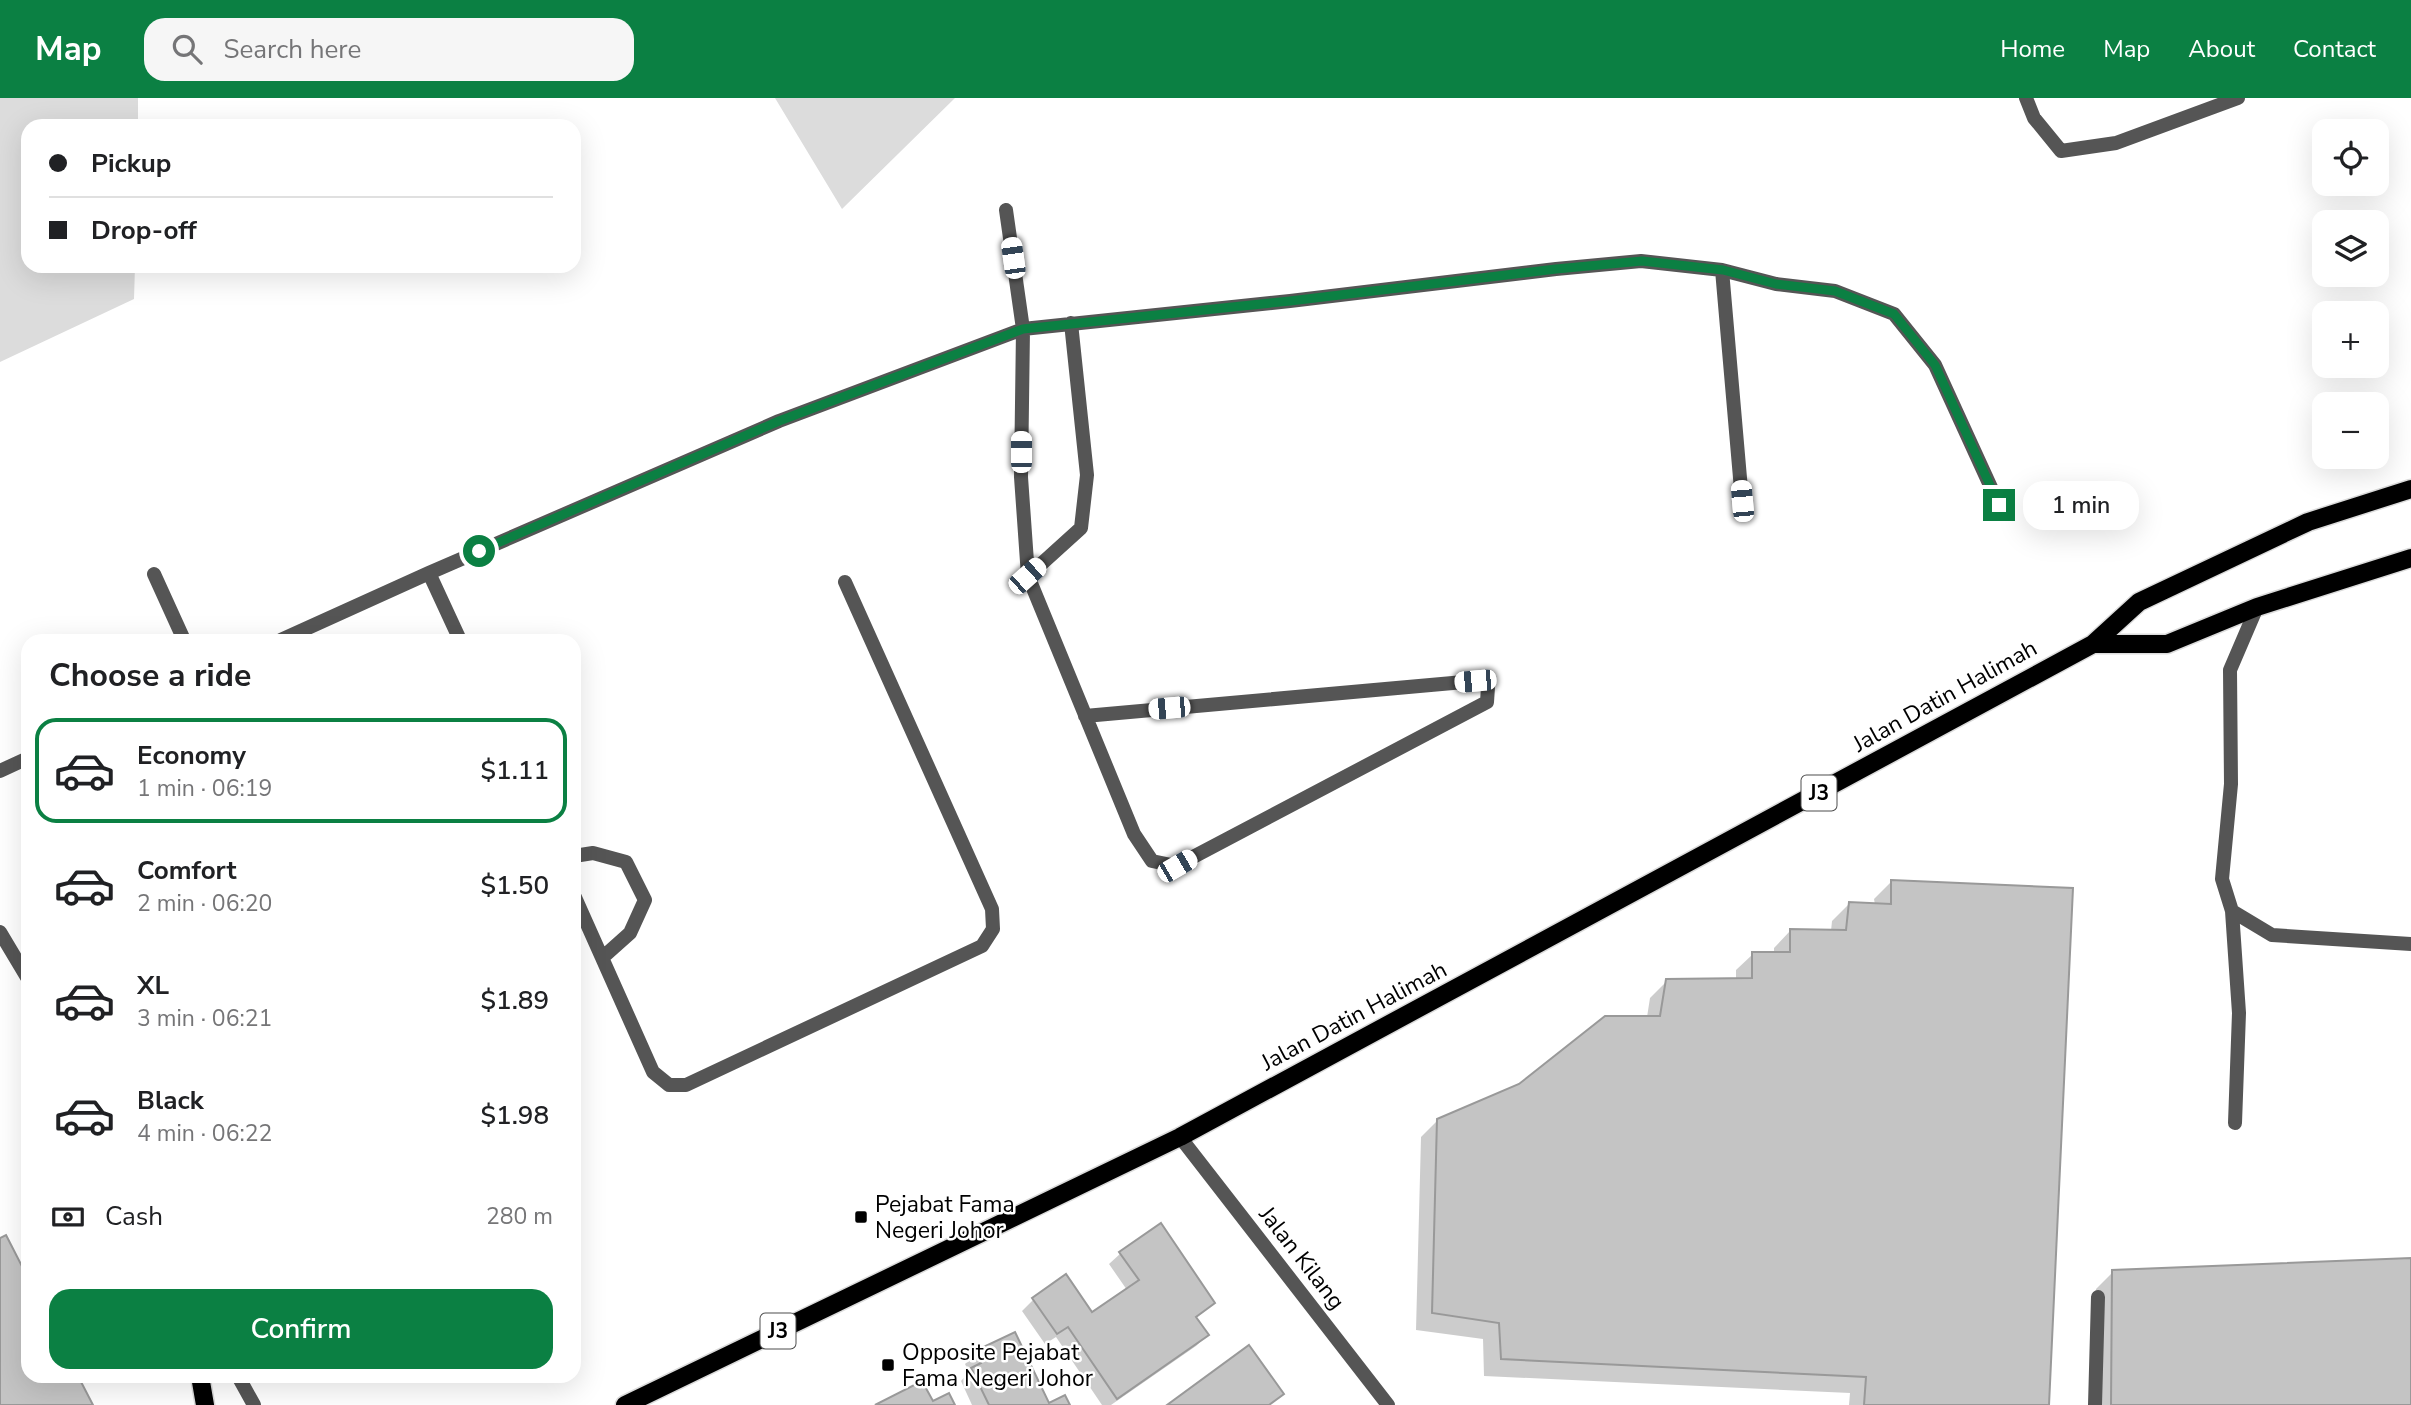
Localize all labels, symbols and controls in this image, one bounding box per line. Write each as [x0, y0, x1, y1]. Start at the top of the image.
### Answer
search box [144, 18, 634, 81]
text: Map [35, 27, 102, 72]
icon: search [168, 30, 206, 68]
text: Search here [224, 32, 361, 67]
text: Home [2000, 33, 2065, 65]
text: Map [2103, 33, 2150, 65]
text: About [2188, 33, 2255, 65]
text: Contact [2293, 33, 2376, 65]
map controls [2312, 119, 2389, 469]
button: locate [2312, 119, 2389, 196]
text: Pickup [91, 146, 171, 181]
button: layers [2312, 210, 2389, 287]
text: Drop-off [91, 213, 197, 248]
car [1000, 236, 1027, 280]
button: + [2312, 301, 2389, 378]
button: − [2312, 392, 2389, 469]
car [1011, 431, 1032, 473]
car [1730, 479, 1755, 523]
callout: 1 min [2024, 480, 2139, 530]
route end [1983, 489, 2015, 521]
text: 1 min [2052, 490, 2110, 521]
route start [463, 535, 495, 567]
car [1005, 554, 1050, 598]
street label: Jalan Datin Halimah [1847, 633, 2043, 760]
text: Choose a ride [49, 654, 251, 697]
car [1454, 669, 1497, 693]
car [1148, 696, 1191, 720]
text: Economy [137, 738, 246, 773]
icon: car [53, 739, 116, 802]
text: $1.11 [480, 753, 549, 788]
text: 1 min · 06:19 [137, 773, 272, 804]
road number: J3 [1801, 776, 1836, 810]
car [1154, 846, 1201, 886]
text: Comfort [137, 853, 237, 888]
icon: car [53, 854, 116, 917]
text: $1.50 [480, 868, 549, 903]
text: 2 min · 06:20 [137, 888, 272, 919]
street label: Jalan Datin Halimah [1255, 954, 1452, 1079]
text: XL [137, 968, 169, 1003]
icon: car [53, 969, 116, 1032]
text: $1.89 [480, 983, 549, 1018]
text: 3 min · 06:21 [137, 1003, 272, 1034]
text: Black [137, 1083, 204, 1118]
icon: car [53, 1084, 116, 1147]
text: $1.98 [480, 1098, 549, 1133]
text: 4 min · 06:22 [137, 1118, 272, 1149]
place label: Pejabat Fama Negeri Johor [875, 1189, 1015, 1246]
icon: cash [49, 1198, 87, 1236]
text: Cash [105, 1199, 163, 1234]
street label: Jalan Kilang [1251, 1199, 1352, 1316]
text: 280 m [486, 1201, 553, 1232]
marker: Pejabat Fama Negeri Johor [853, 1209, 869, 1225]
button: Confirm [49, 1289, 553, 1369]
road number: J3 [760, 1314, 796, 1348]
place label: Opposite Pejabat Fama Negeri Johor [902, 1337, 1094, 1394]
marker: Opposite Pejabat Fama Negeri Johor [880, 1357, 896, 1373]

